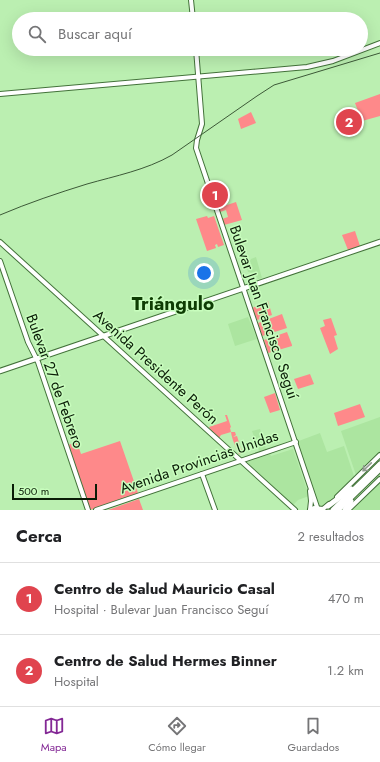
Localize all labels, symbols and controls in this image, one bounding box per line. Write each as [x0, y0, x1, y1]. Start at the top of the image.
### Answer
search box [12, 12, 368, 56]
icon: search [26, 23, 48, 45]
text: Buscar aquí [58, 23, 132, 45]
pin: 2 [336, 107, 362, 137]
pin: 1 [202, 180, 228, 210]
street label: Bulevar Juan Francisco Seguí [224, 222, 304, 403]
your location [194, 263, 214, 283]
district label: Triángulo [132, 290, 214, 317]
street label: Avenida Presidente Perón [88, 305, 224, 429]
street label: Bulevar 27 de Febrero [20, 311, 90, 451]
street label: Avenida Provincias Unidas [117, 425, 281, 499]
one-way arrow [363, 462, 373, 471]
scale bar [12, 482, 97, 501]
text: 500 m [18, 483, 49, 499]
text: Cerca [16, 524, 62, 548]
text: 2 resultados [298, 527, 364, 546]
text: Centro de Salud Mauricio Casal [54, 578, 275, 600]
text: 1 [26, 589, 32, 608]
text: 470 m [328, 589, 364, 608]
text: Hospital · Bulevar Juan Francisco Seguí [54, 600, 269, 619]
text: Centro de Salud Hermes Binner [54, 650, 277, 672]
text: 2 [25, 661, 33, 680]
text: 1.2 km [327, 661, 364, 680]
text: Hospital [54, 672, 99, 691]
tab: Mapa [41, 715, 67, 755]
tab: Cómo llegar [148, 715, 206, 755]
tab: Guardados [287, 715, 339, 755]

